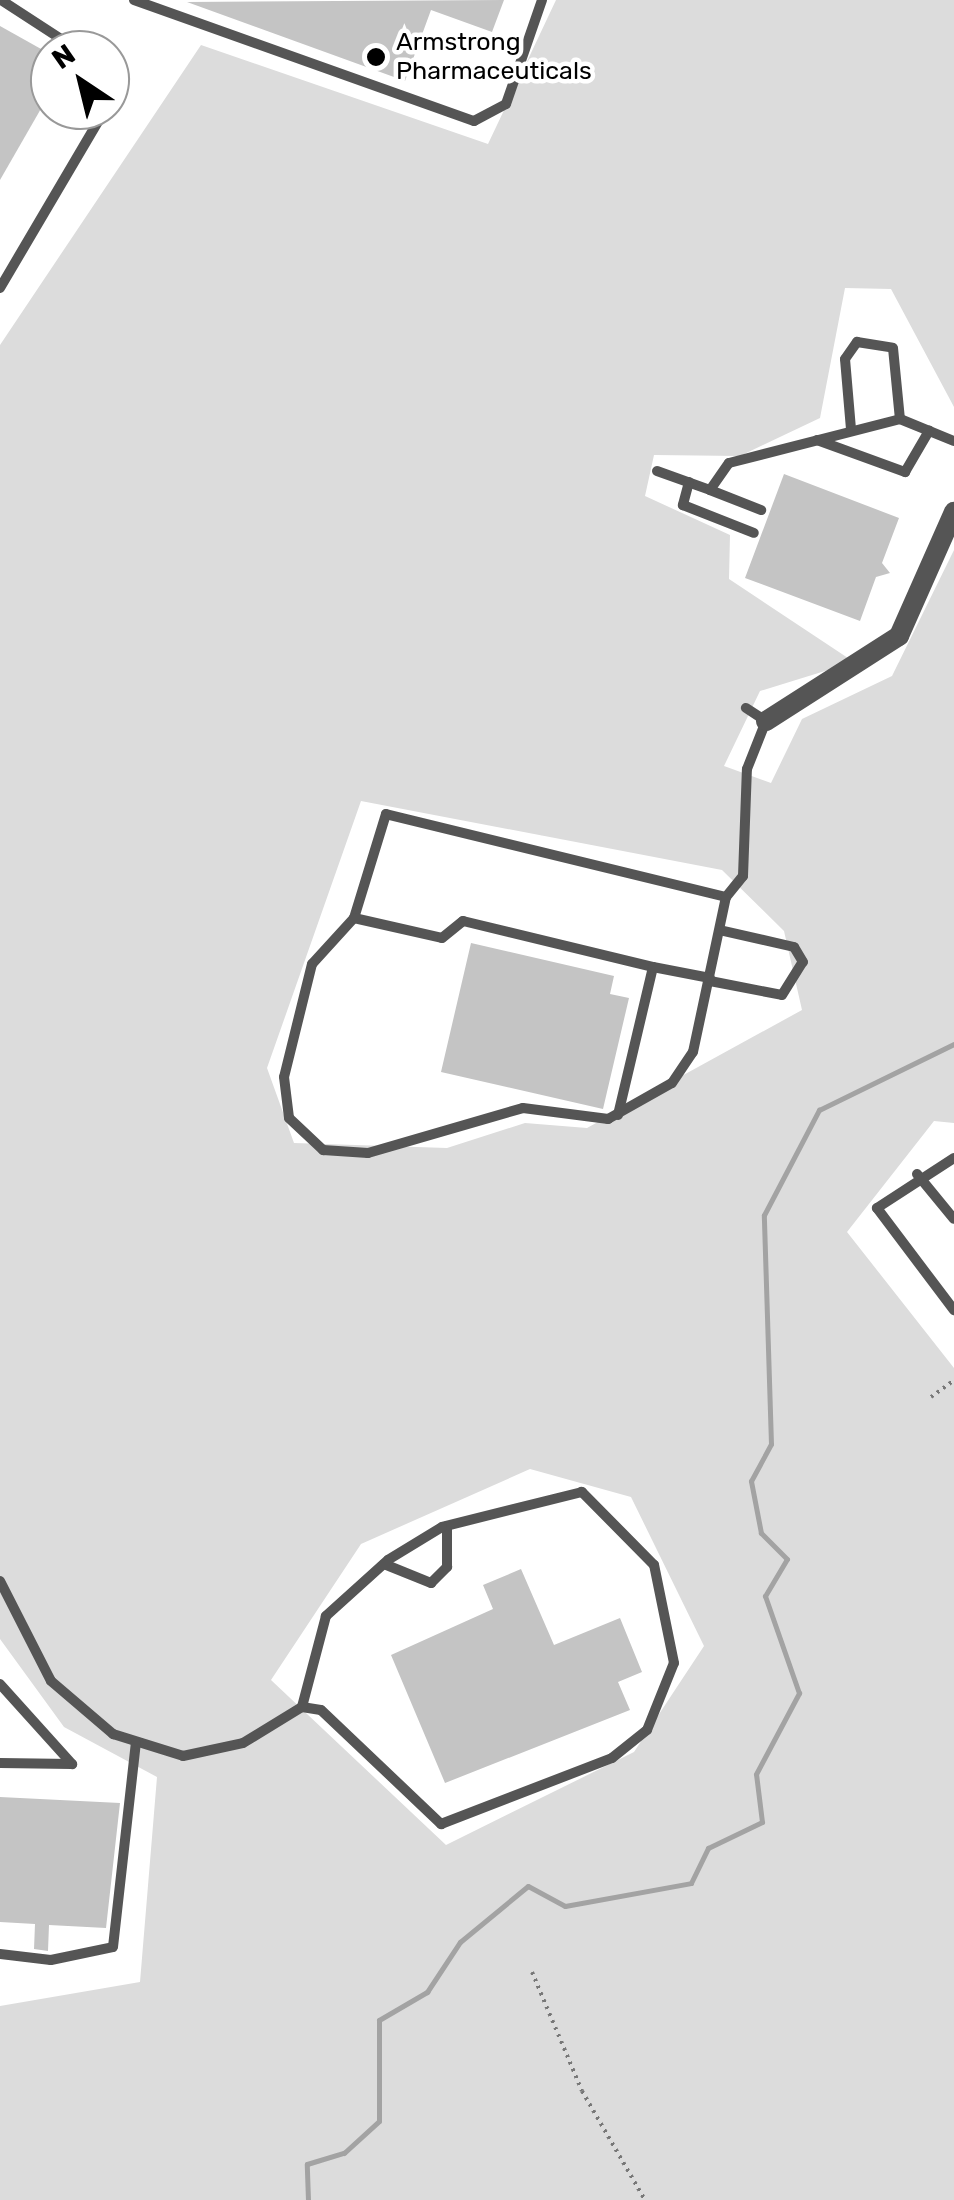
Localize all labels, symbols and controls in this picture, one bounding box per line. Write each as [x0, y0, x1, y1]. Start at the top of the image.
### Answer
place label: Armstrong Pharmaceuticals [396, 28, 592, 87]
north arrow [30, 30, 130, 130]
text: N [46, 37, 81, 76]
marker: Armstrong Pharmaceuticals [365, 46, 387, 68]

